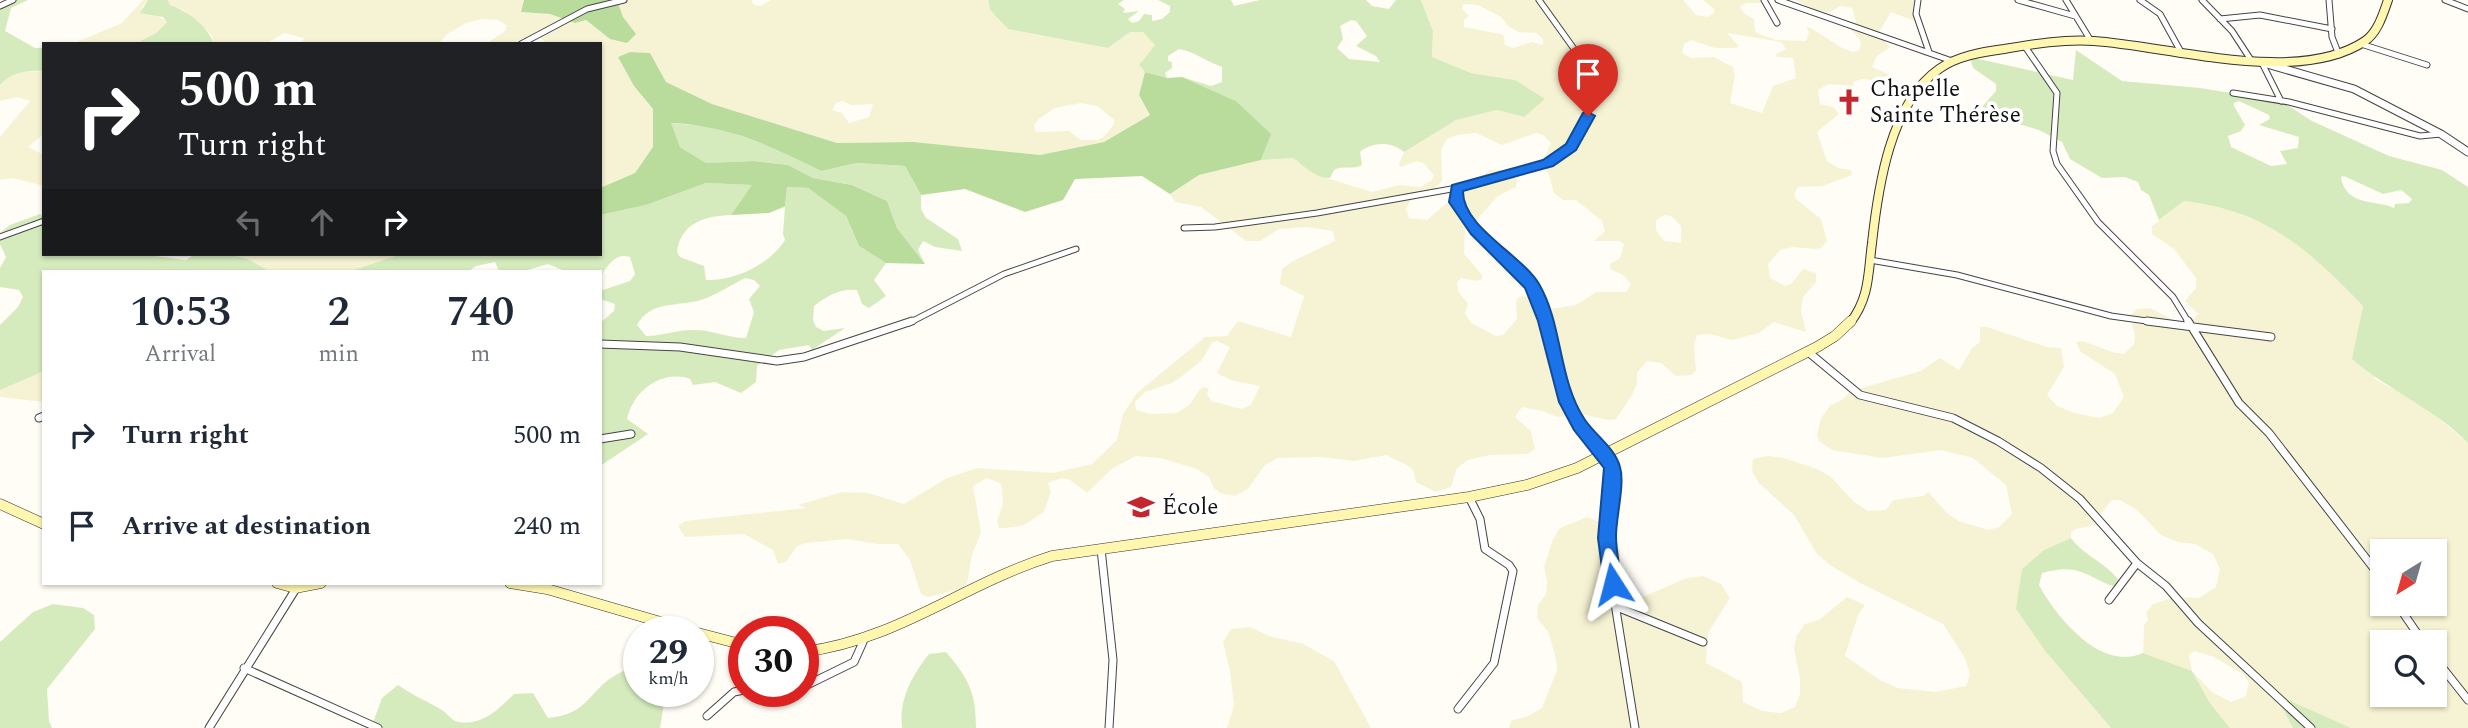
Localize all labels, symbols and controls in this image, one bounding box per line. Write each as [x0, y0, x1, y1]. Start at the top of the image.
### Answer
pin [1558, 44, 1618, 116]
text: 500 m [178, 53, 317, 128]
icon: arrive [1569, 55, 1607, 93]
icon: right [63, 70, 154, 161]
place label: Chapelle Sainte Thérèse [1870, 72, 2021, 133]
church icon: Chapelle Sainte Thérèse [1834, 87, 1864, 117]
text: Turn right [178, 121, 326, 170]
icon: left [230, 203, 268, 241]
icon: ahead [303, 203, 341, 241]
icon: right [376, 203, 414, 241]
text: 10:53 [130, 281, 231, 344]
text: 2 [327, 281, 350, 344]
text: 740 [447, 281, 514, 344]
text: Arrival [144, 337, 216, 372]
text: min [319, 337, 359, 372]
text: m [471, 337, 490, 372]
text: Turn right [122, 415, 249, 455]
text: 500 m [513, 415, 581, 455]
icon: right [63, 416, 101, 454]
place label: École [1162, 490, 1218, 525]
school or university icon: École [1126, 492, 1156, 522]
text: Arrive at destination [122, 506, 371, 546]
text: 240 m [513, 506, 581, 546]
icon: arrive [63, 507, 101, 545]
north arrow [2370, 539, 2446, 616]
map controls [2370, 539, 2447, 707]
position arrow [1576, 547, 1650, 621]
speed limit sign: 30 [728, 616, 819, 707]
text: 29 [649, 626, 688, 679]
button: search [2370, 630, 2447, 707]
text: km/h [648, 665, 689, 692]

